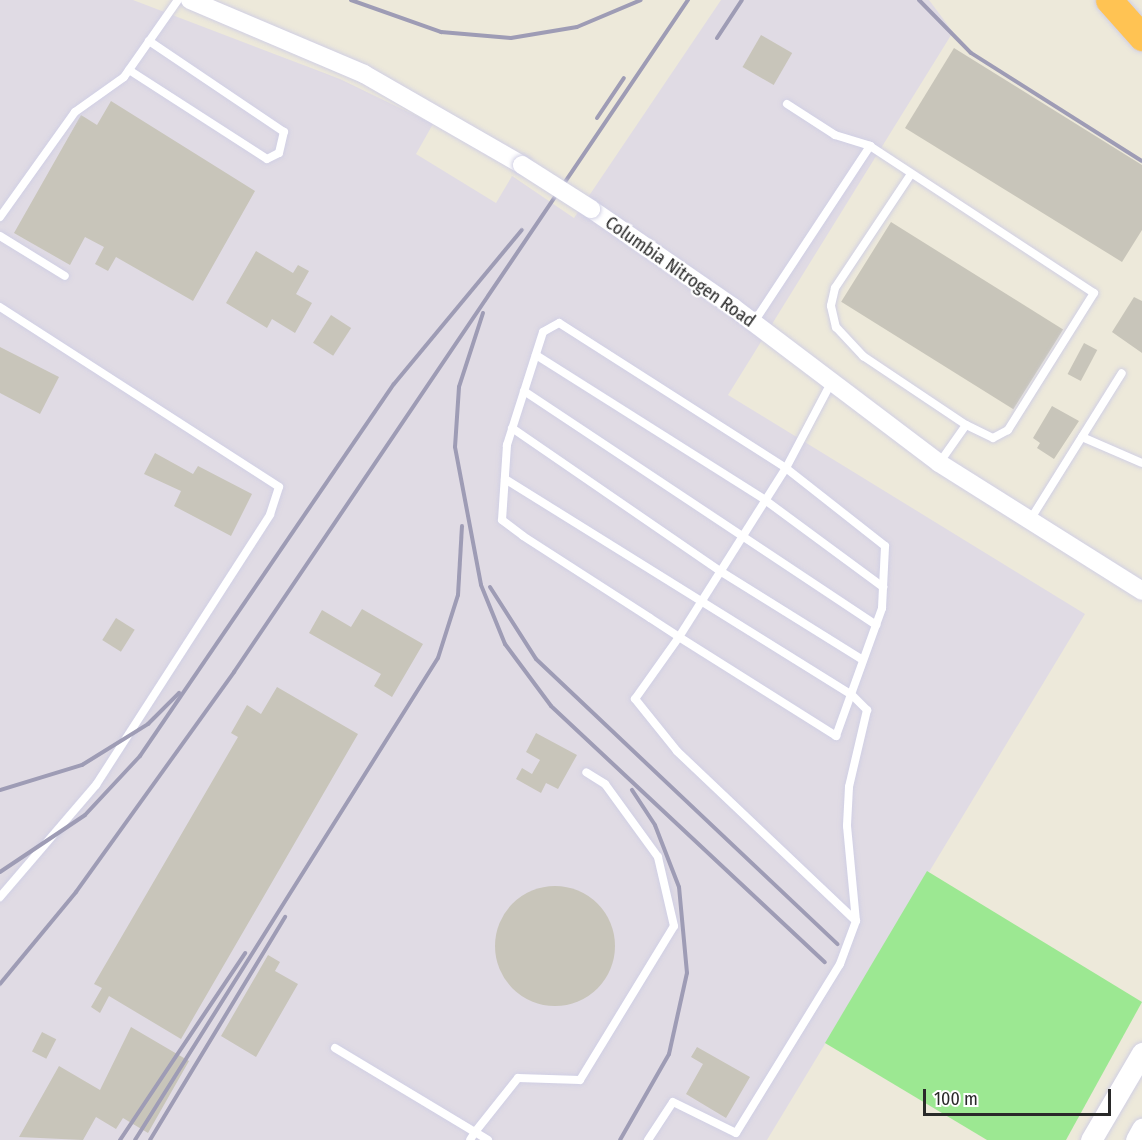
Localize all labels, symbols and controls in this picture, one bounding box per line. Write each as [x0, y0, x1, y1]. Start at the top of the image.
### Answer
street label: Columbia Nitrogen Road [601, 212, 759, 332]
scale bar [926, 1077, 1114, 1115]
text: 100 m [934, 1088, 978, 1110]

